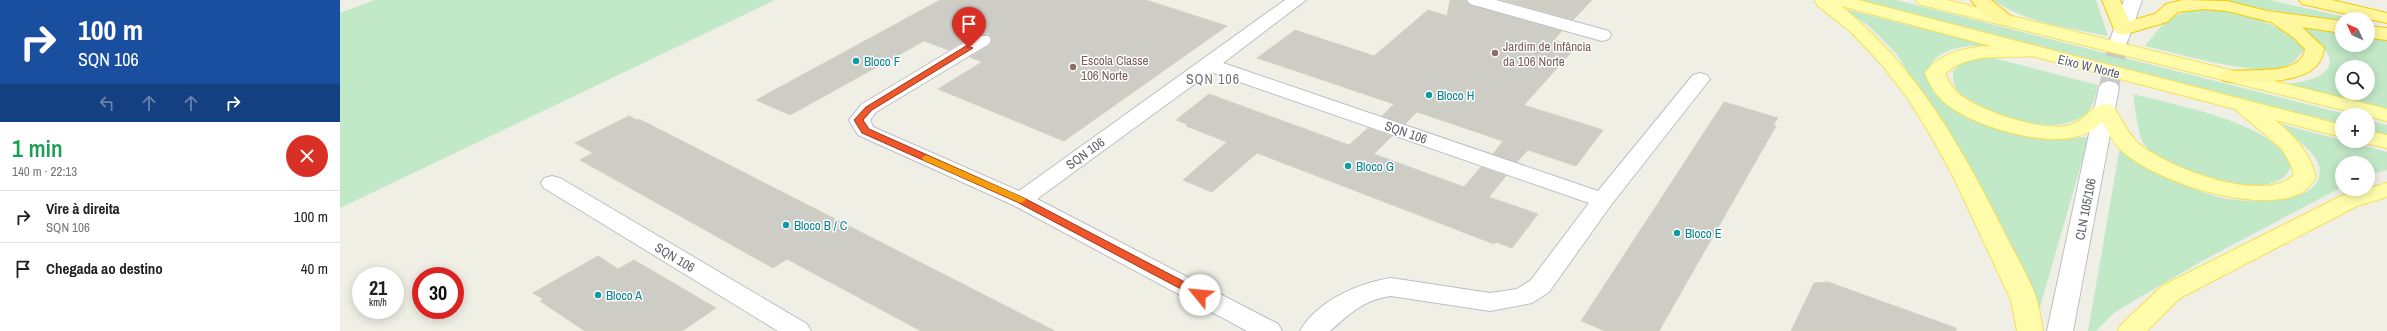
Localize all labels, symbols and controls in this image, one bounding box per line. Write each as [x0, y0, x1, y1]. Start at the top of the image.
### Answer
pin [952, 7.0, 986, 48]
text: 100 m [78, 11, 143, 49]
north arrow [2335, 12, 2375, 52]
map controls [2335, 12, 2375, 196]
icon: arrive [958, 13, 980, 35]
icon: right [12, 16, 64, 68]
place label: Jardim de Infância da 106 Norte [1503, 38, 1591, 70]
text: SQN 106 [78, 47, 139, 72]
marker: Jardim de Infância da 106 Norte [1490, 48, 1500, 58]
street label: Eixo W Norte [2056, 51, 2122, 82]
place label: Escola Classe 106 Norte [1081, 52, 1149, 84]
place label: Bloco F [864, 53, 901, 70]
marker: Bloco F [851, 56, 861, 66]
button: search [2335, 60, 2375, 100]
marker: Escola Classe 106 Norte [1068, 62, 1078, 72]
district label: SQN 106 [1186, 70, 1240, 88]
place label: Bloco H [1437, 87, 1474, 104]
marker: Bloco H [1424, 90, 1434, 100]
icon: left [96, 92, 118, 114]
icon: ahead [138, 92, 160, 114]
icon: ahead [180, 92, 202, 114]
icon: right [222, 92, 244, 114]
button: + [2335, 108, 2375, 148]
street label: SQN 106 [1382, 117, 1429, 148]
text: 1 min [12, 132, 63, 164]
street label: SQN 106 [1063, 134, 1108, 173]
button: close [286, 135, 328, 177]
button: − [2335, 156, 2375, 196]
place label: Bloco G [1356, 158, 1394, 175]
marker: Bloco G [1343, 161, 1353, 171]
text: 140 m · 22:13 [12, 163, 77, 180]
street label: CLN 105/106 [2071, 177, 2100, 242]
text: Vire à direita [46, 198, 120, 219]
icon: right [12, 206, 34, 228]
text: 100 m [294, 206, 328, 227]
place label: Bloco B / C [794, 217, 848, 234]
text: SQN 106 [46, 219, 90, 236]
marker: Bloco B / C [781, 220, 791, 230]
place label: Bloco E [1685, 225, 1722, 242]
marker: Bloco E [1672, 228, 1682, 238]
street label: SQN 106 [652, 239, 698, 276]
icon: arrive [12, 258, 34, 280]
text: Chegada ao destino [46, 258, 163, 279]
text: 40 m [301, 258, 328, 279]
speed limit sign: 30 [412, 267, 464, 319]
text: 21 [369, 274, 387, 301]
position arrow [1179, 274, 1221, 316]
place label: Bloco A [606, 287, 643, 304]
marker: Bloco A [593, 290, 603, 300]
text: km/h [369, 296, 387, 309]

